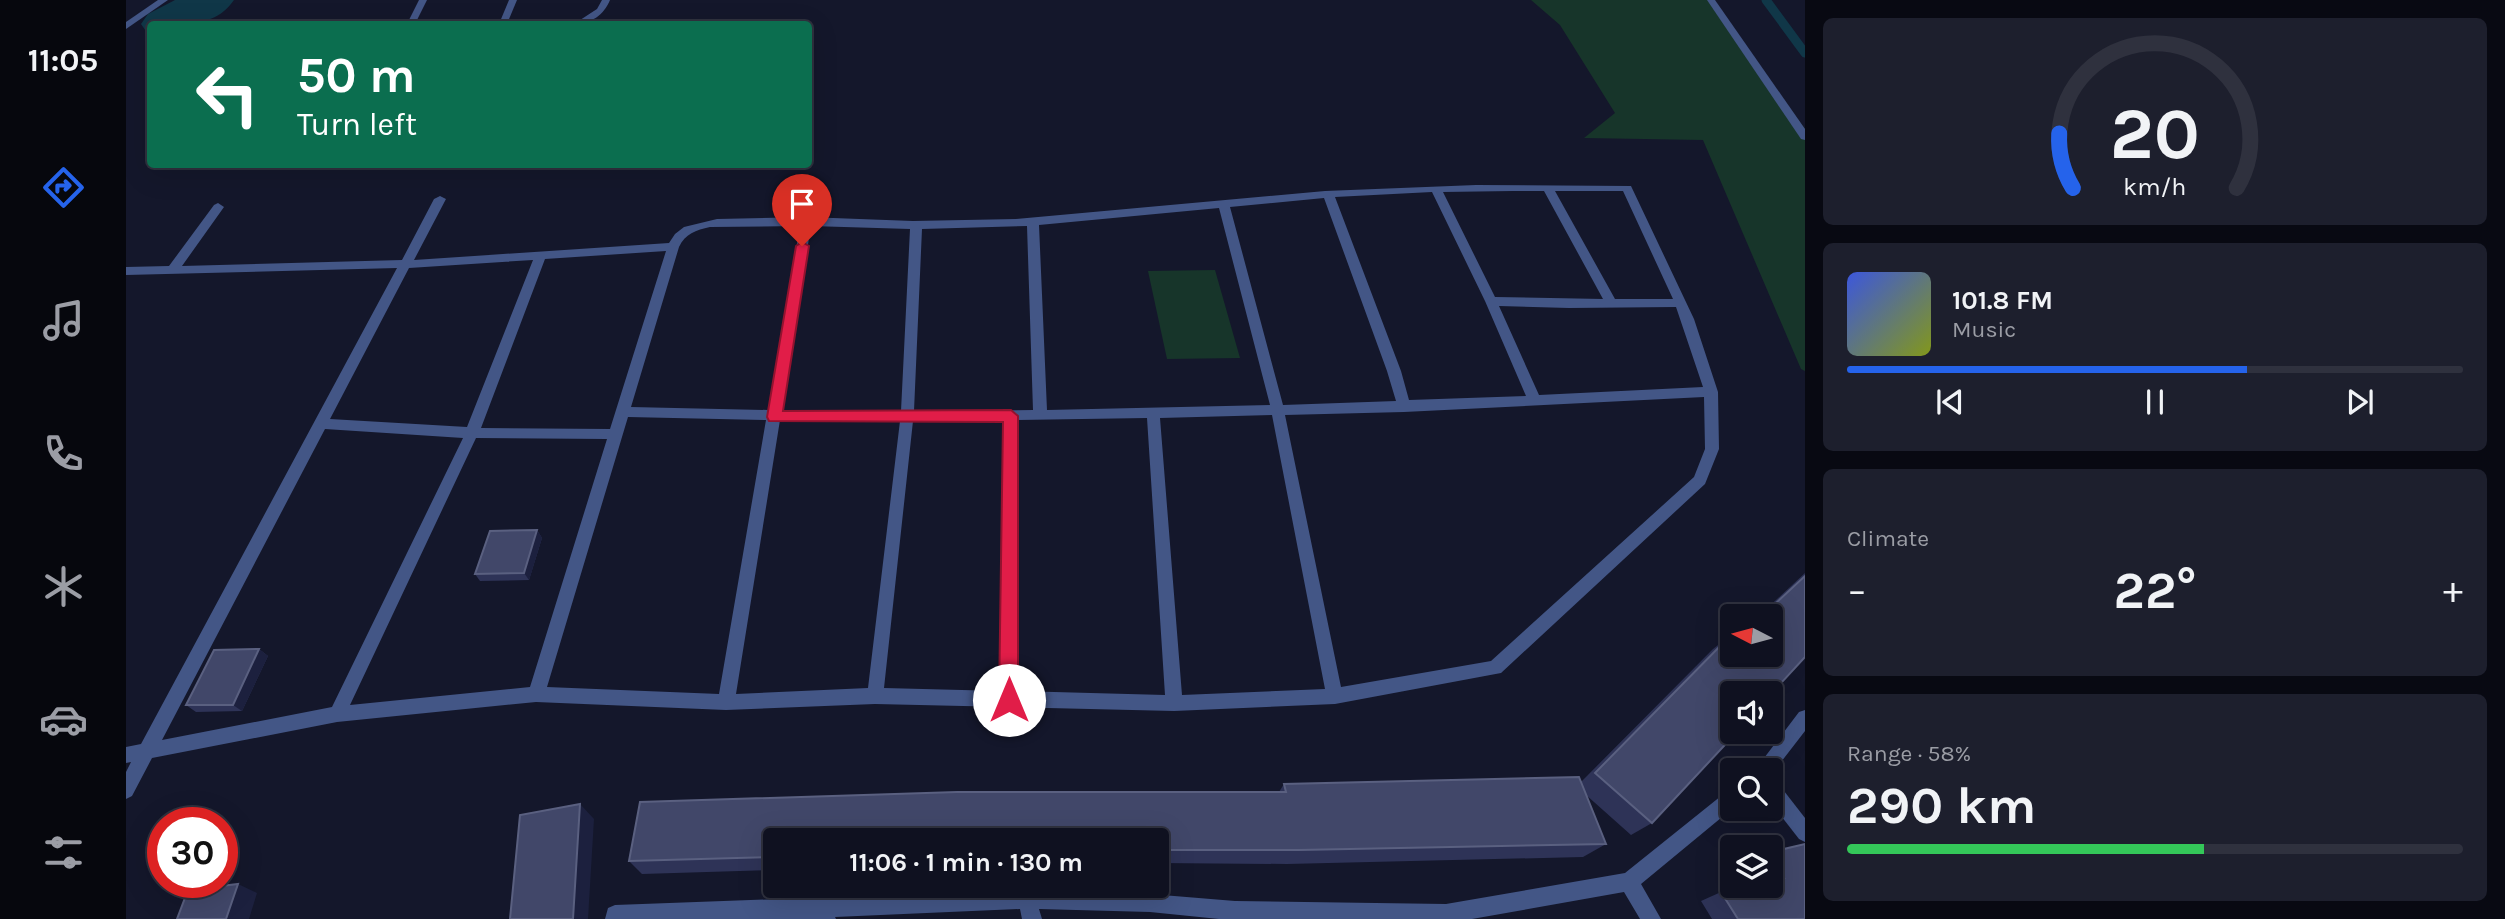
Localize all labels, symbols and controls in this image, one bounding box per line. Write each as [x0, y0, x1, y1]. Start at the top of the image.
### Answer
text: 11:05 [28, 42, 98, 79]
text: 50 m [297, 47, 415, 104]
icon: left [182, 49, 273, 140]
text: 20 [2110, 91, 2200, 176]
text: Turn left [297, 106, 417, 143]
icon: directions [39, 163, 88, 212]
text: km/h [2123, 171, 2187, 200]
pin [772, 174, 832, 246]
icon: arrive [783, 185, 821, 223]
text: 101.8 FM [1952, 285, 2053, 316]
icon: music [39, 296, 88, 345]
text: Music [1952, 316, 2016, 343]
icon: previous [1931, 383, 1969, 421]
icon: pause [2136, 383, 2174, 421]
icon: next [2341, 383, 2379, 421]
icon: phone [39, 429, 88, 478]
text: Climate [1847, 525, 1929, 552]
text: 22° [2113, 560, 2197, 621]
icon: climate [39, 562, 88, 611]
text: − [1847, 568, 1867, 613]
text: + [2443, 568, 2463, 613]
north arrow [1720, 604, 1783, 667]
map controls [1720, 604, 1783, 898]
position arrow [972, 663, 1046, 737]
button: sound [1720, 681, 1783, 744]
icon: car [39, 695, 88, 744]
text: Range · 58% [1847, 740, 1971, 767]
button: search [1720, 758, 1783, 821]
text: 290 km [1847, 775, 2036, 836]
speed limit sign: 30 [147, 807, 238, 898]
icon: filters [39, 828, 88, 877]
button: layers [1720, 835, 1783, 898]
text: 11:06 · 1 min · 130 m [849, 847, 1083, 878]

